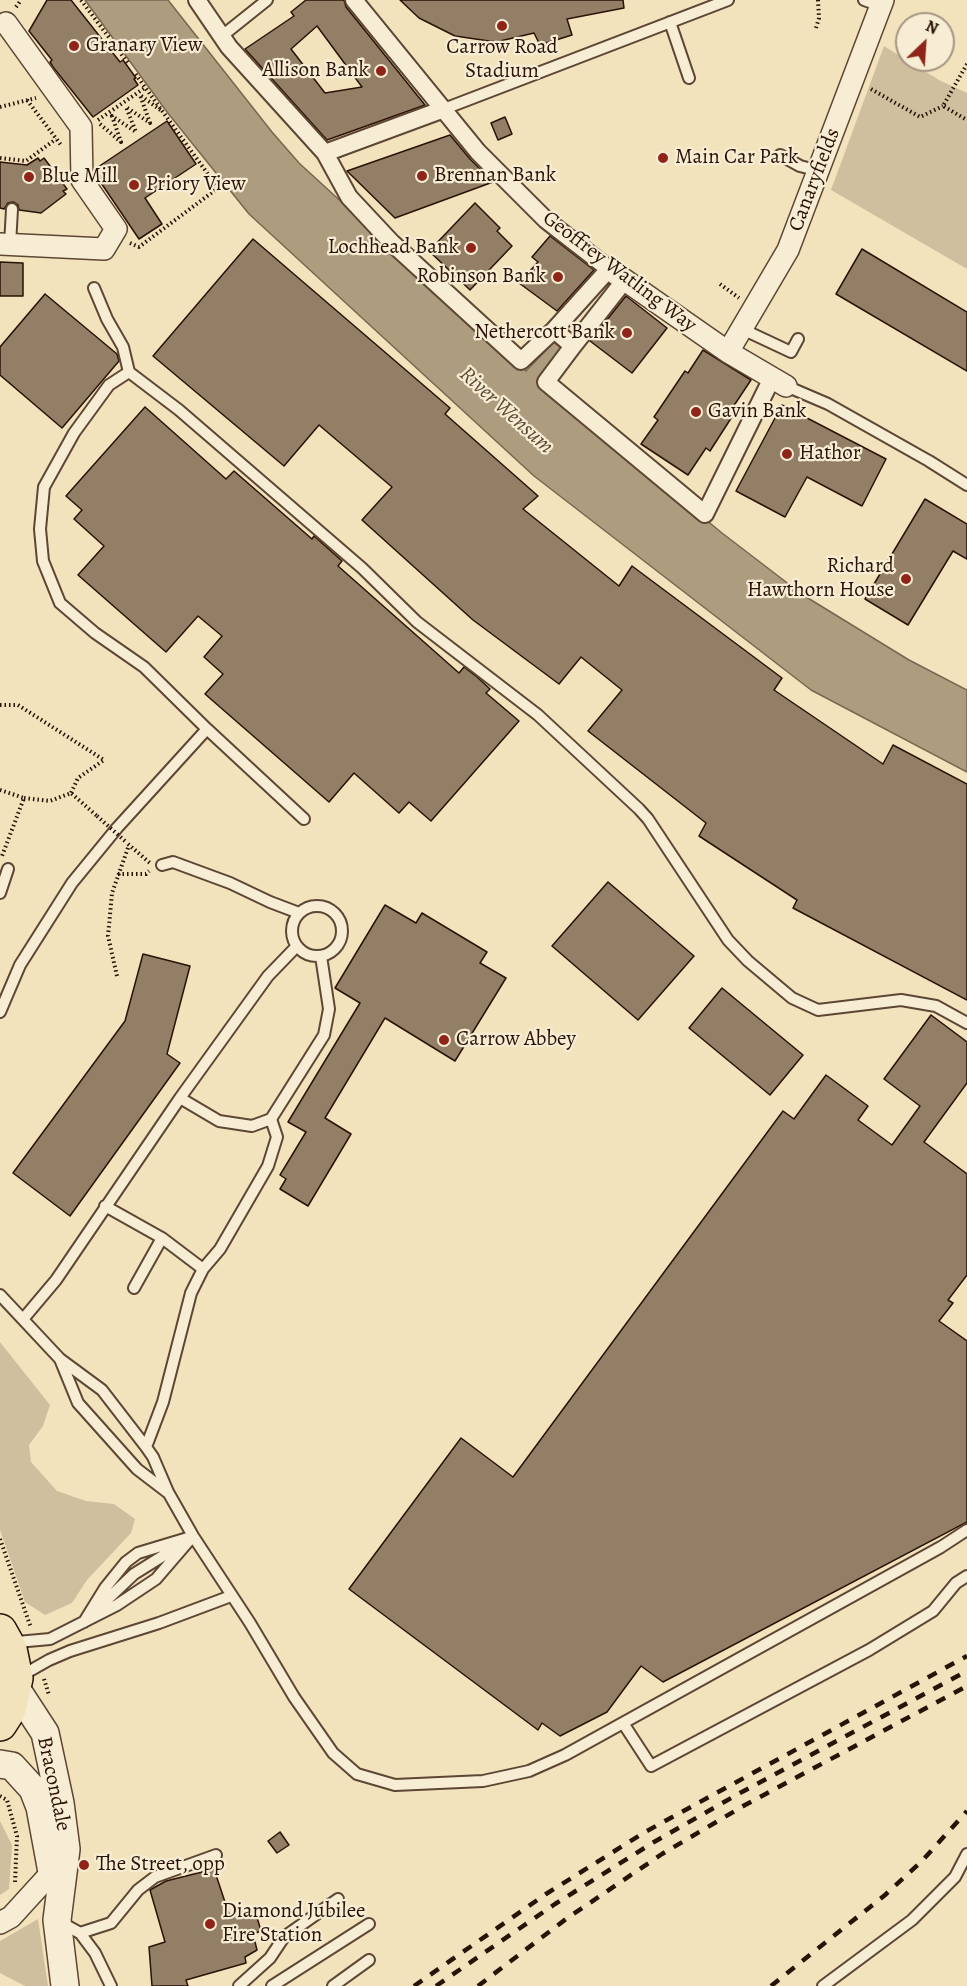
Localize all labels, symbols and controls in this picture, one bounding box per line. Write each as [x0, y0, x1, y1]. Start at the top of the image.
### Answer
north arrow [895, 12, 955, 72]
text: N [922, 15, 942, 40]
marker: Carrow Road Stadium [495, 19, 509, 33]
place label: Granary View [86, 33, 202, 59]
place label: Carrow Road Stadium [446, 35, 558, 85]
marker: Granary View [67, 39, 81, 53]
place label: Allison Bank [262, 58, 369, 84]
marker: Allison Bank [374, 64, 388, 78]
street label: Canaryfields [784, 125, 846, 235]
place label: Main Car Park [675, 145, 799, 171]
marker: Main Car Park [656, 151, 670, 165]
place label: Brennan Bank [434, 163, 556, 189]
place label: Blue Mill [41, 164, 117, 190]
marker: Brennan Bank [415, 169, 429, 183]
marker: Blue Mill [22, 170, 36, 184]
place label: Priory View [146, 172, 246, 198]
marker: Priory View [127, 178, 141, 192]
street label: Geoffrey Watling Way [537, 206, 701, 338]
place label: Lochhead Bank [328, 235, 459, 261]
marker: Lochhead Bank [464, 241, 478, 255]
place label: Robinson Bank [416, 264, 546, 290]
marker: Robinson Bank [551, 270, 565, 284]
place label: Nethercott Bank [474, 320, 615, 346]
marker: Nethercott Bank [620, 326, 634, 340]
water label: River Wensum [453, 362, 559, 460]
place label: Gavin Bank [708, 399, 806, 425]
marker: Gavin Bank [689, 405, 703, 419]
place label: Hathor [799, 441, 861, 467]
marker: Hathor [780, 447, 794, 461]
place label: Richard Hawthorn House [747, 554, 894, 604]
marker: Richard Hawthorn House [899, 572, 913, 586]
place label: Carrow Abbey [456, 1027, 576, 1053]
marker: Carrow Abbey [437, 1033, 451, 1047]
street label: Bracondale [31, 1734, 75, 1834]
place label: The Street, opp [96, 1852, 225, 1878]
marker: The Street, opp [77, 1858, 91, 1872]
place label: Diamond Jubilee Fire Station [222, 1899, 365, 1949]
marker: Diamond Jubilee Fire Station [203, 1917, 217, 1931]

